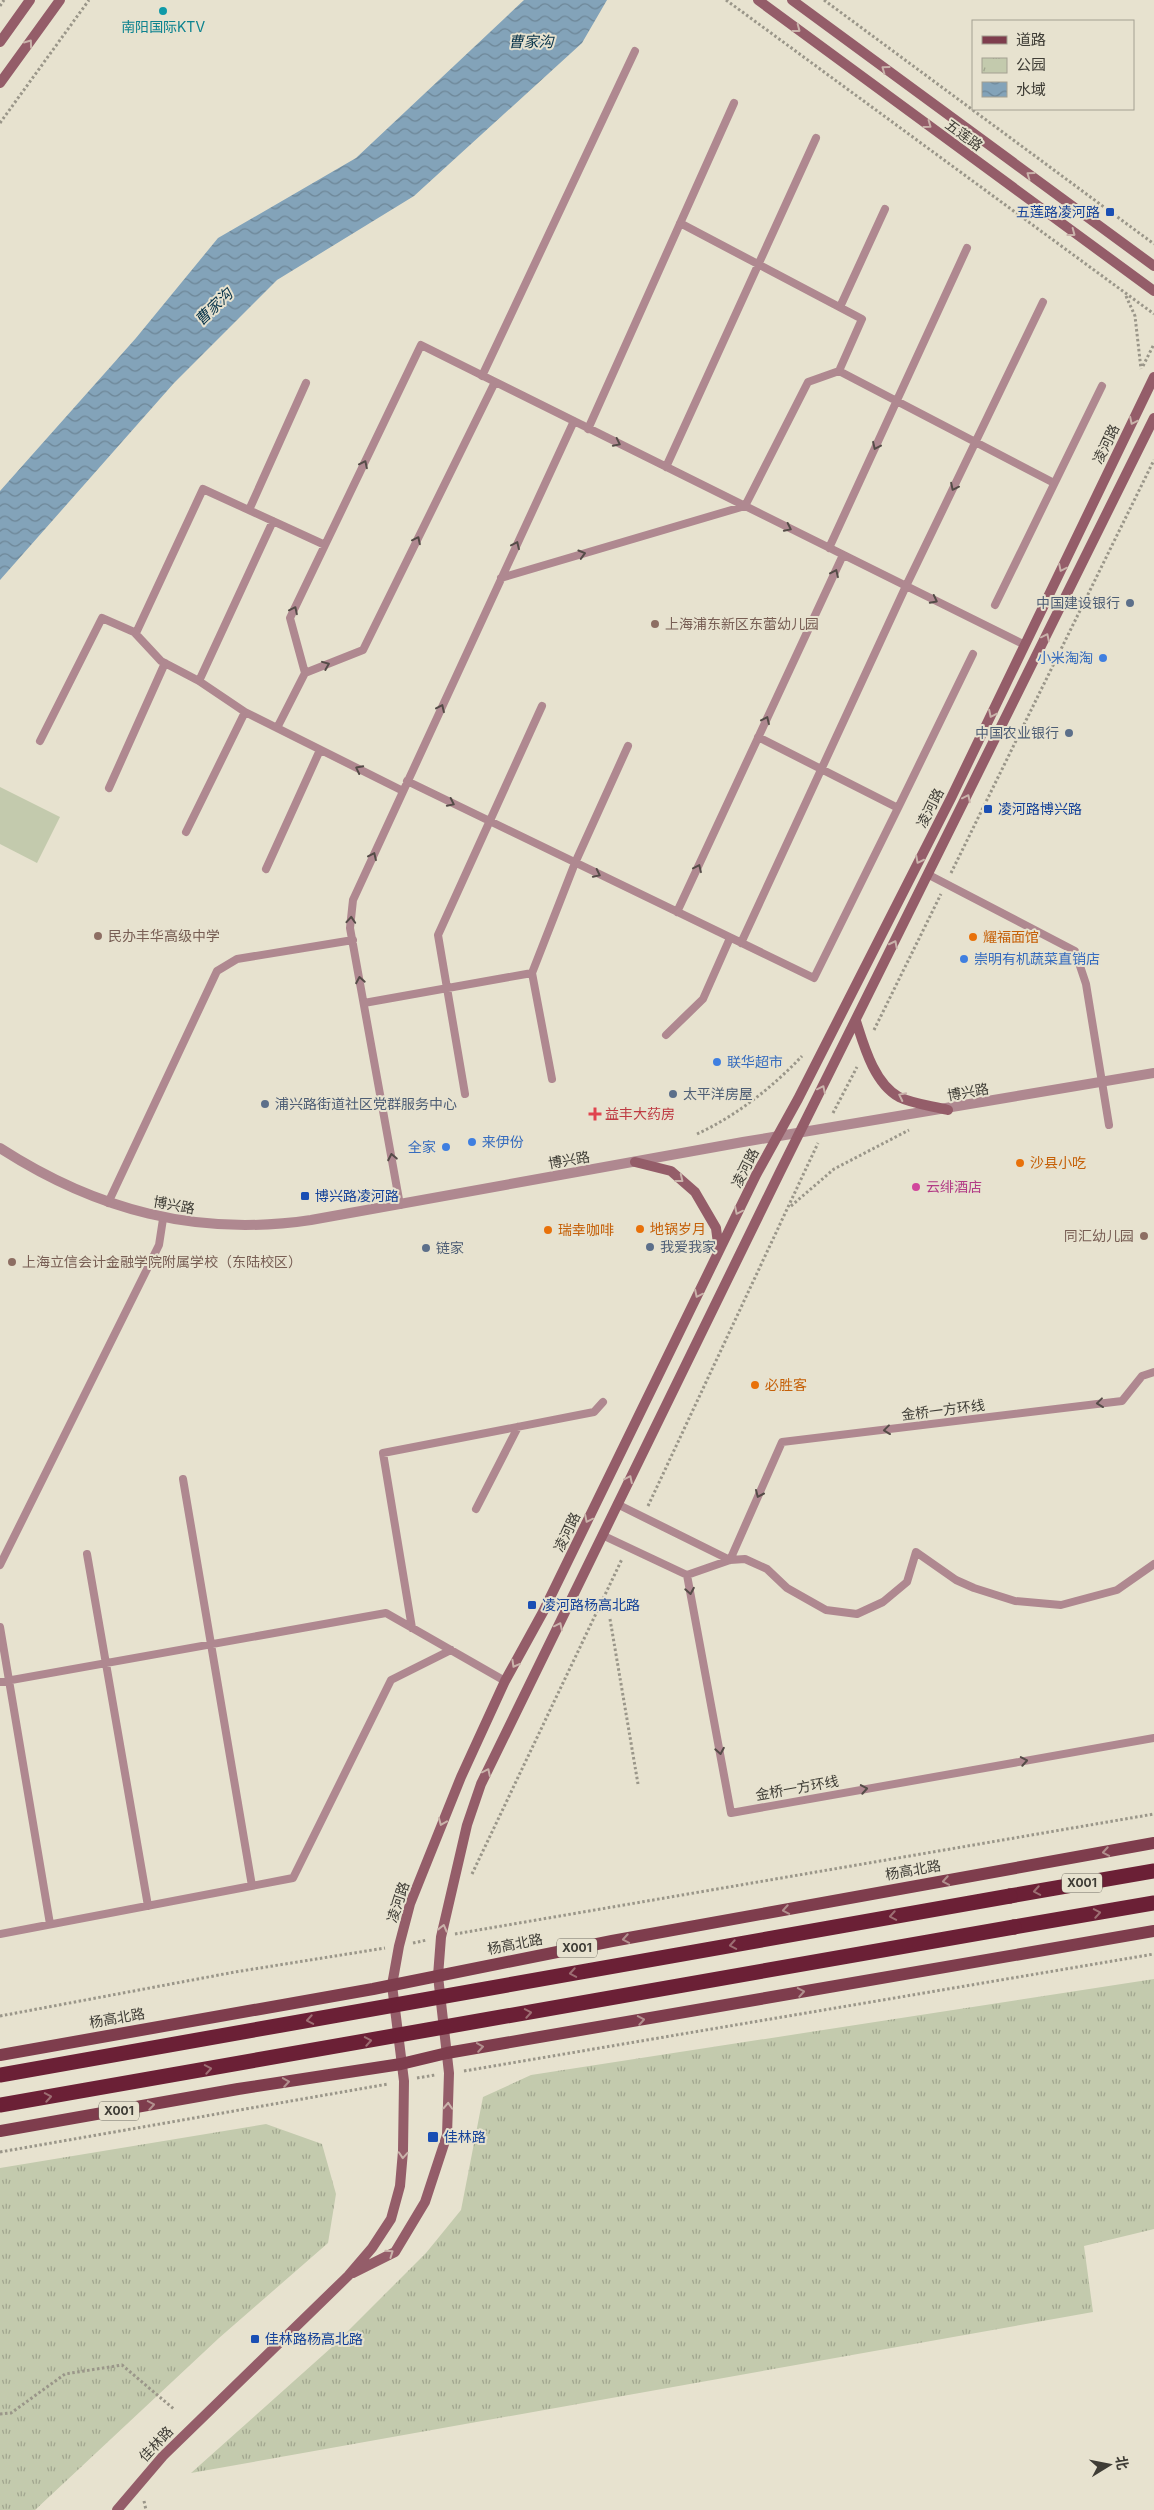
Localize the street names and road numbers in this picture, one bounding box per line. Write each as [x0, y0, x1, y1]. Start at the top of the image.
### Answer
street label: 五莲路 [942, 115, 986, 154]
street label: 凌河路 [1089, 421, 1122, 466]
street label: 凌河路 [912, 785, 947, 830]
street label: 博兴路 [946, 1079, 990, 1104]
street label: 凌河路 [727, 1145, 762, 1190]
street label: 博兴路 [547, 1147, 591, 1172]
street label: 博兴路 [152, 1192, 196, 1217]
street label: 金桥一方环线 [900, 1396, 986, 1423]
street label: 凌河路 [550, 1509, 583, 1554]
street label: 金桥一方环线 [754, 1772, 840, 1803]
street label: 杨高北路 [884, 1856, 942, 1883]
road number: X001 [1062, 1874, 1102, 1892]
street label: 凌河路 [383, 1879, 412, 1924]
street label: 杨高北路 [486, 1930, 544, 1957]
road number: X001 [557, 1939, 597, 1958]
street label: 杨高北路 [88, 2004, 146, 2031]
road number: X001 [99, 2102, 139, 2120]
street label: 佳林路 [135, 2423, 176, 2465]

